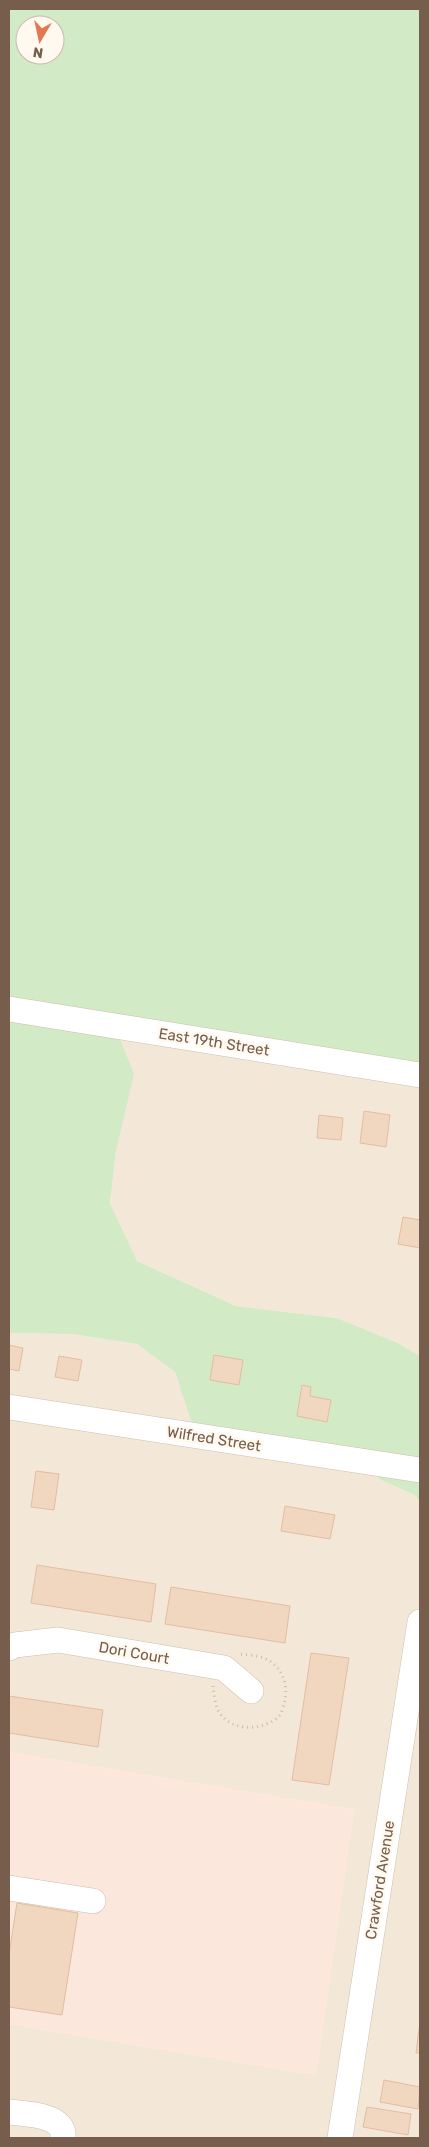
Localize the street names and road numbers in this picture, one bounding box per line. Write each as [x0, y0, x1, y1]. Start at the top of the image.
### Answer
street label: East 19th Street [157, 1024, 271, 1060]
street label: Wilfred Street [166, 1423, 262, 1455]
street label: Dori Court [97, 1638, 171, 1668]
street label: Crawford Avenue [362, 1819, 398, 1941]

